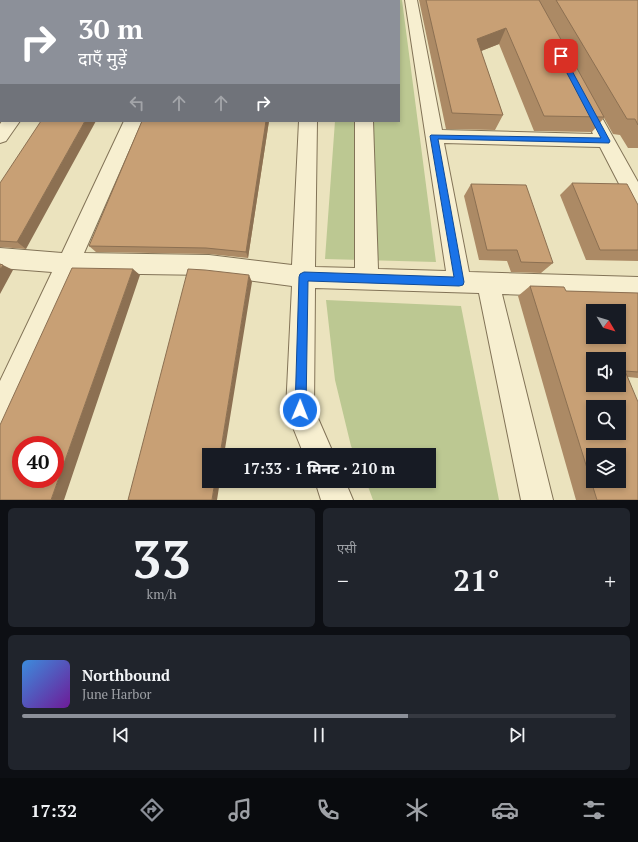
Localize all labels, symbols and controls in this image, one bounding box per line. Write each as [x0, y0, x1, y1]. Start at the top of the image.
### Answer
text: 30 m [78, 10, 143, 47]
icon: right [12, 16, 64, 68]
pin [544, 39, 578, 73]
icon: arrive [550, 45, 572, 67]
text: दाएँ मुड़ें [78, 46, 127, 70]
icon: left [126, 92, 148, 114]
icon: ahead [168, 92, 190, 114]
icon: ahead [210, 92, 232, 114]
icon: right [252, 92, 274, 114]
north arrow [586, 304, 626, 344]
map controls [586, 304, 626, 488]
button: sound [586, 352, 626, 392]
position arrow [279, 389, 321, 431]
button: search [586, 400, 626, 440]
speed limit sign: 40 [12, 436, 64, 488]
button: layers [586, 448, 626, 488]
text: 17:33 · 1 मिनट · 210 m [243, 458, 395, 478]
text: 33 [132, 524, 191, 593]
text: एसी [337, 539, 356, 557]
text: 21° [453, 560, 500, 600]
text: − [337, 566, 349, 595]
text: + [604, 566, 616, 595]
text: km/h [146, 585, 177, 603]
text: Northbound [82, 665, 170, 685]
text: June Harbor [82, 685, 152, 703]
icon: previous [110, 724, 132, 746]
icon: pause [308, 724, 330, 746]
icon: next [506, 724, 528, 746]
icon: directions [138, 796, 166, 824]
icon: music [226, 796, 254, 824]
icon: phone [314, 796, 342, 824]
icon: climate [403, 796, 431, 824]
icon: car [491, 796, 519, 824]
icon: filters [580, 796, 608, 824]
text: 17:32 [30, 798, 77, 822]

